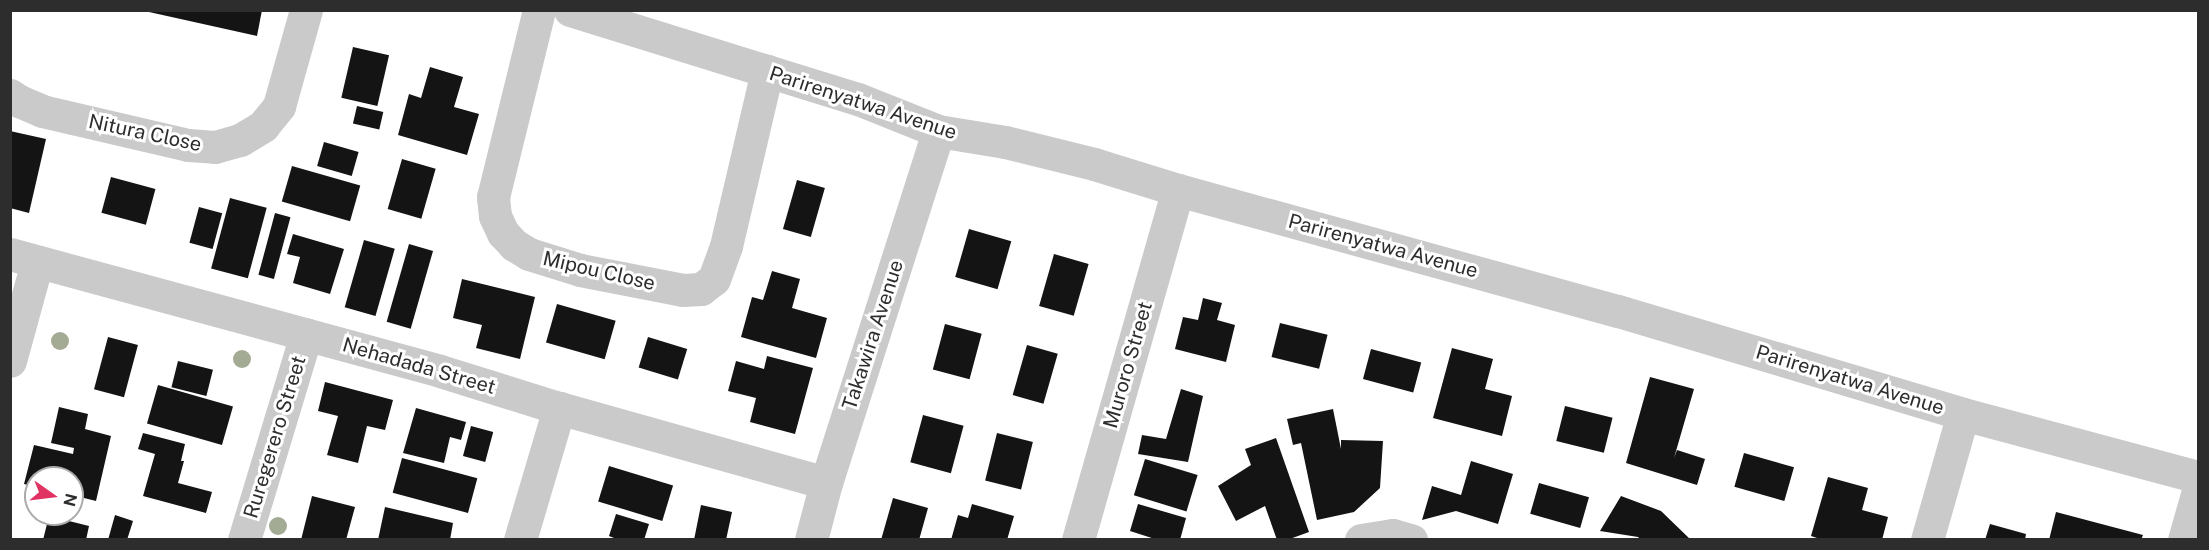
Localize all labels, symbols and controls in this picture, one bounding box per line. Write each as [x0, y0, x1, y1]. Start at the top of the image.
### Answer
street label: Parirenyatwa Avenue [766, 61, 960, 145]
street label: Nitura Close [86, 109, 204, 157]
street label: Parirenyatwa Avenue [1285, 209, 1481, 283]
street label: Mipou Close [541, 246, 657, 296]
street label: Takawira Avenue [837, 257, 909, 413]
street label: Muroro Street [1098, 299, 1158, 431]
street label: Nehadada Street [340, 333, 498, 399]
street label: Parirenyatwa Avenue [1753, 340, 1947, 420]
street label: Ruregerero Street [239, 353, 311, 521]
north arrow [24, 466, 84, 526]
text: N [59, 492, 81, 508]

